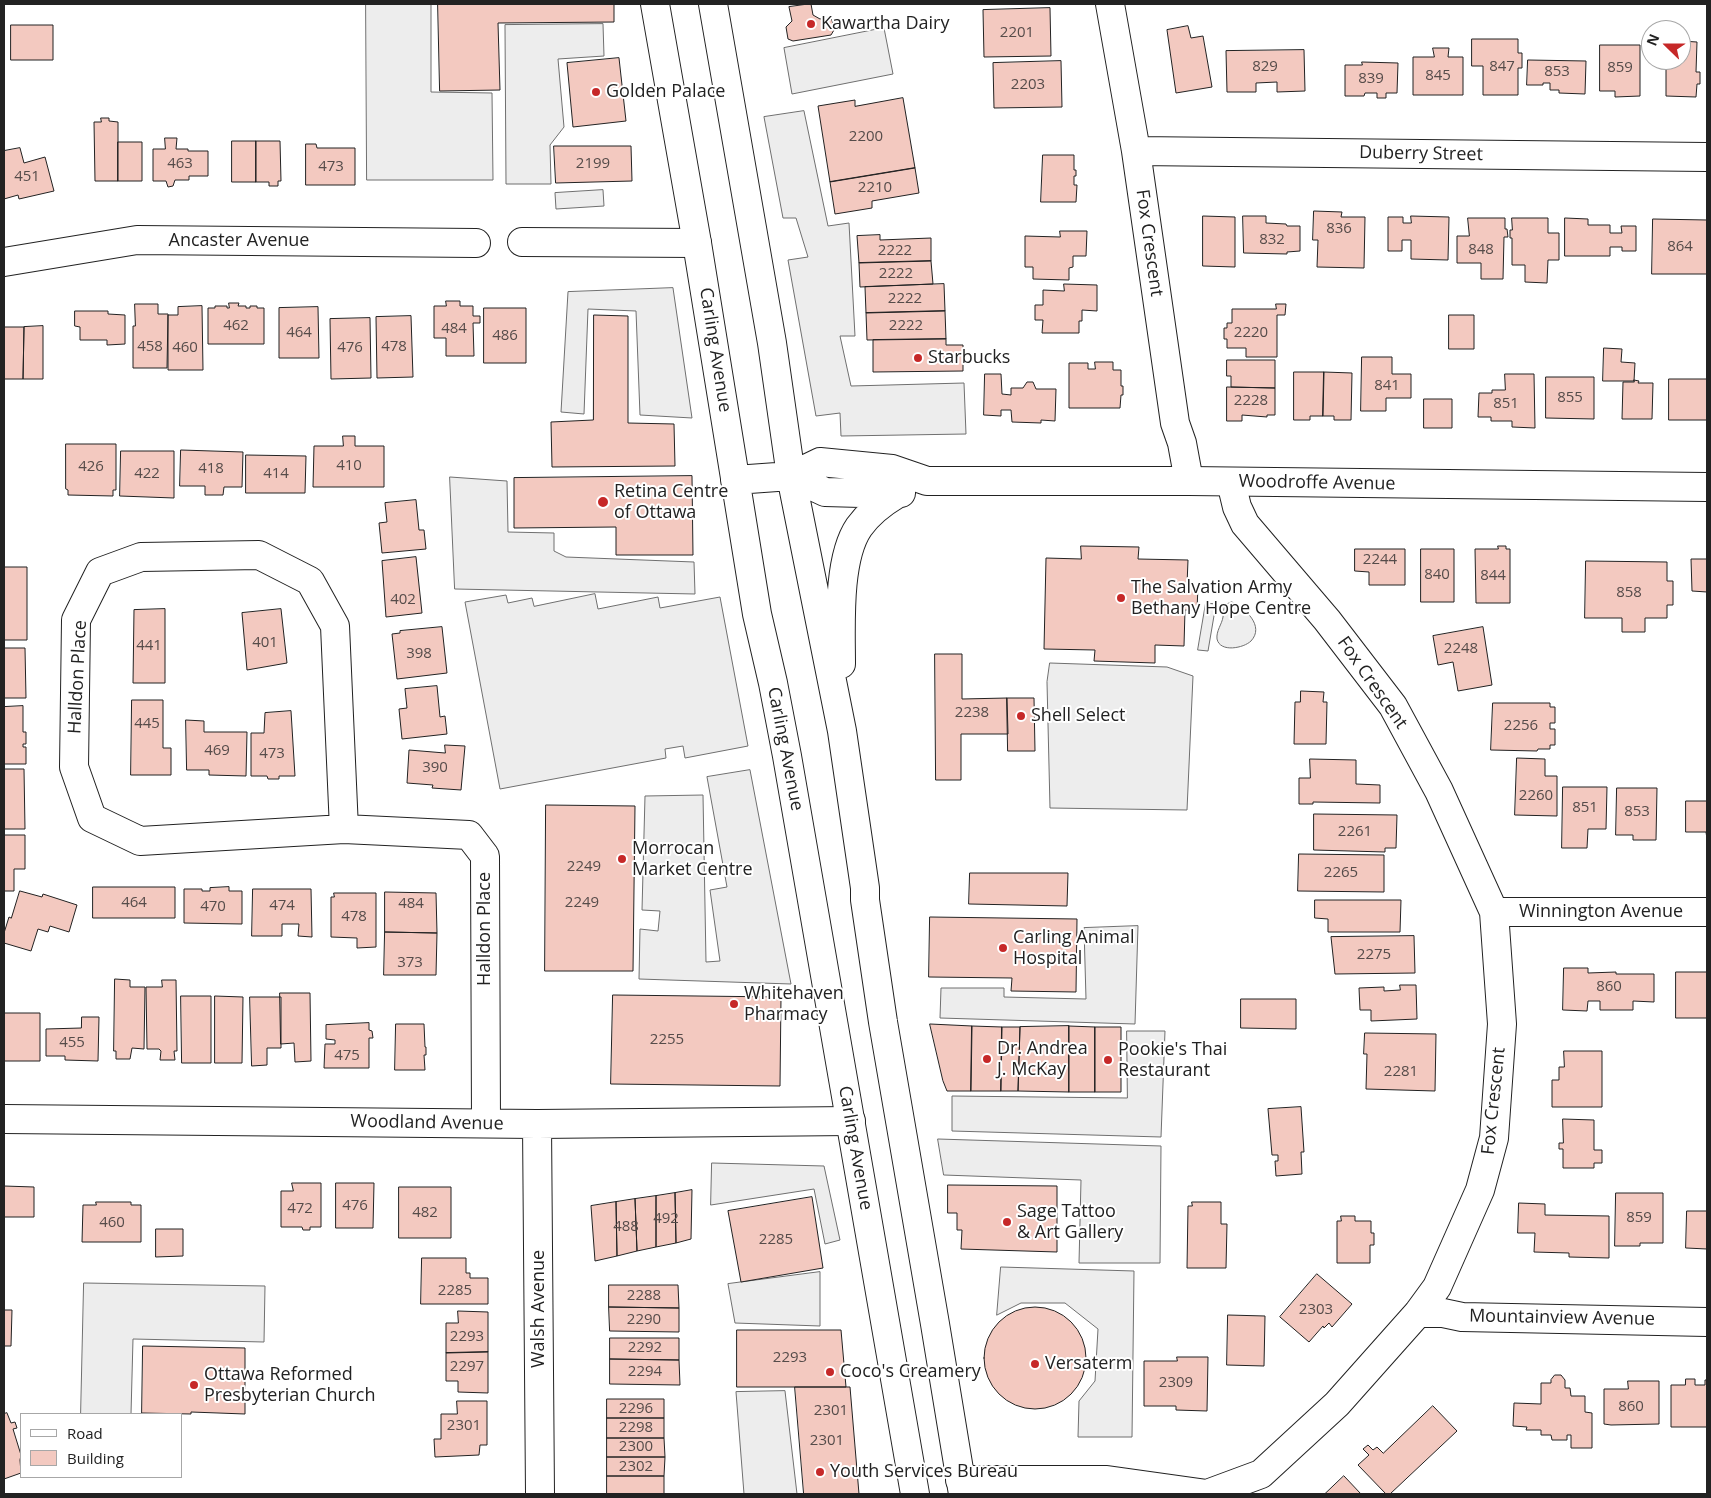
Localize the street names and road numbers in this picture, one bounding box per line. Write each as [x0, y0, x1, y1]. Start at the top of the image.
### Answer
street label: Duberry Street [1359, 142, 1483, 166]
street label: Fox Crescent [1131, 188, 1167, 298]
street label: Ancaster Avenue [169, 230, 309, 252]
street label: Carling Avenue [694, 286, 736, 414]
street label: Woodroffe Avenue [1238, 471, 1396, 495]
street label: Halldon Place [64, 620, 92, 734]
street label: Fox Crescent [1332, 633, 1412, 733]
street label: Carling Avenue [762, 685, 808, 813]
street label: Halldon Place [474, 872, 496, 986]
street label: Winnington Avenue [1519, 901, 1683, 923]
street label: Fox Crescent [1478, 1046, 1510, 1156]
street label: Carling Avenue [833, 1084, 877, 1212]
street label: Woodland Avenue [350, 1111, 504, 1135]
street label: Walsh Avenue [528, 1250, 550, 1368]
street label: Mountainview Avenue [1469, 1306, 1655, 1330]

